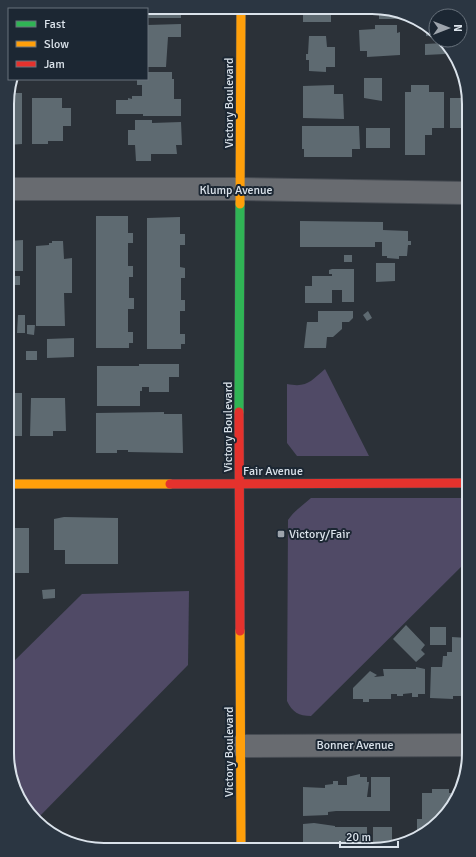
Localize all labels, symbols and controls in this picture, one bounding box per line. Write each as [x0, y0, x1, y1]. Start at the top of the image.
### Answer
legend [8, 8, 148, 80]
north arrow [428, 8, 468, 48]
text: Fast [44, 17, 65, 32]
text: N [451, 24, 464, 32]
text: Slow [44, 37, 69, 52]
text: Jam [44, 57, 65, 72]
street label: Victory Boulevard [222, 58, 237, 148]
street label: Klump Avenue [199, 183, 273, 198]
street label: Victory Boulevard [221, 382, 236, 472]
street label: Fair Avenue [243, 464, 303, 479]
place label: Victory/Fair [289, 527, 350, 542]
marker: Victory/Fair [276, 529, 286, 539]
street label: Victory Boulevard [222, 707, 237, 797]
street label: Bonner Avenue [316, 738, 394, 753]
scale bar [340, 823, 398, 849]
text: 20 m [346, 830, 371, 845]

